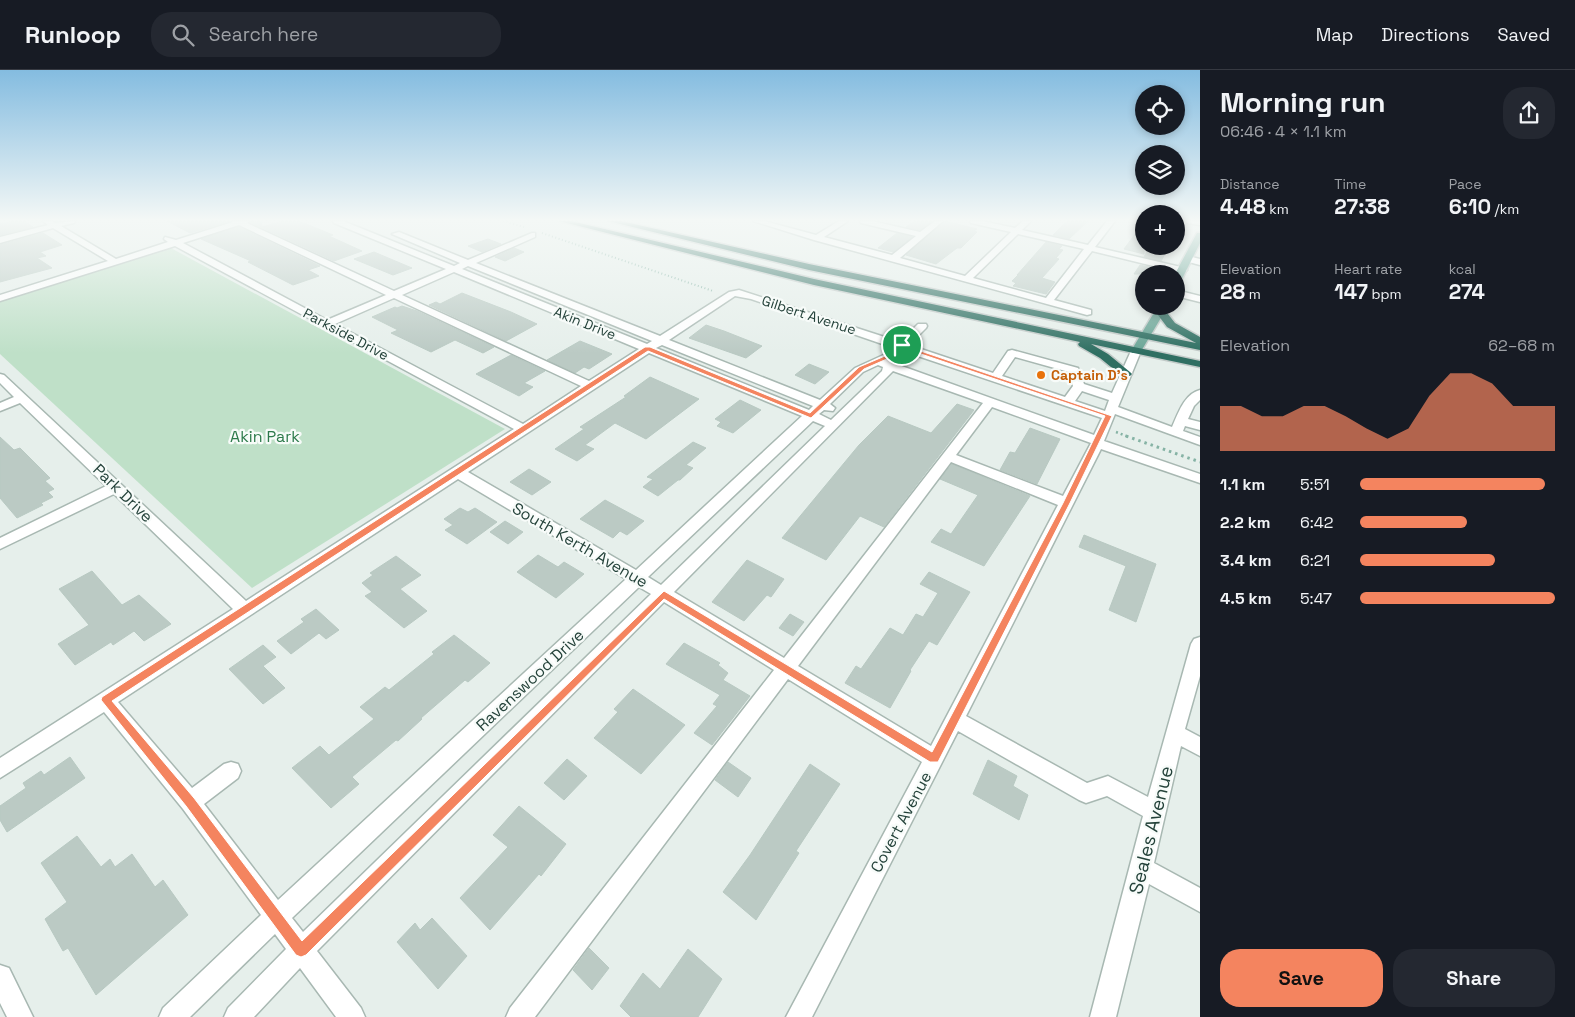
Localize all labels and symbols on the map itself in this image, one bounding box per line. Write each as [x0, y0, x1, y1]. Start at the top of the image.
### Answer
street label: Gilbert Avenue [760, 291, 858, 339]
street label: Akin Drive [551, 302, 619, 344]
street label: Parkside Drive [300, 304, 392, 364]
pin [881, 324, 923, 366]
place label: Captain D's [1051, 366, 1128, 384]
marker: Captain D's [1035, 369, 1047, 381]
park label: Akin Park [230, 426, 300, 447]
street label: Park Drive [88, 459, 158, 527]
street label: South Kerth Avenue [508, 498, 652, 592]
street label: Ravenswood Drive [472, 625, 588, 735]
street label: Seales Avenue [1123, 763, 1179, 897]
street label: Covert Avenue [866, 768, 936, 876]

